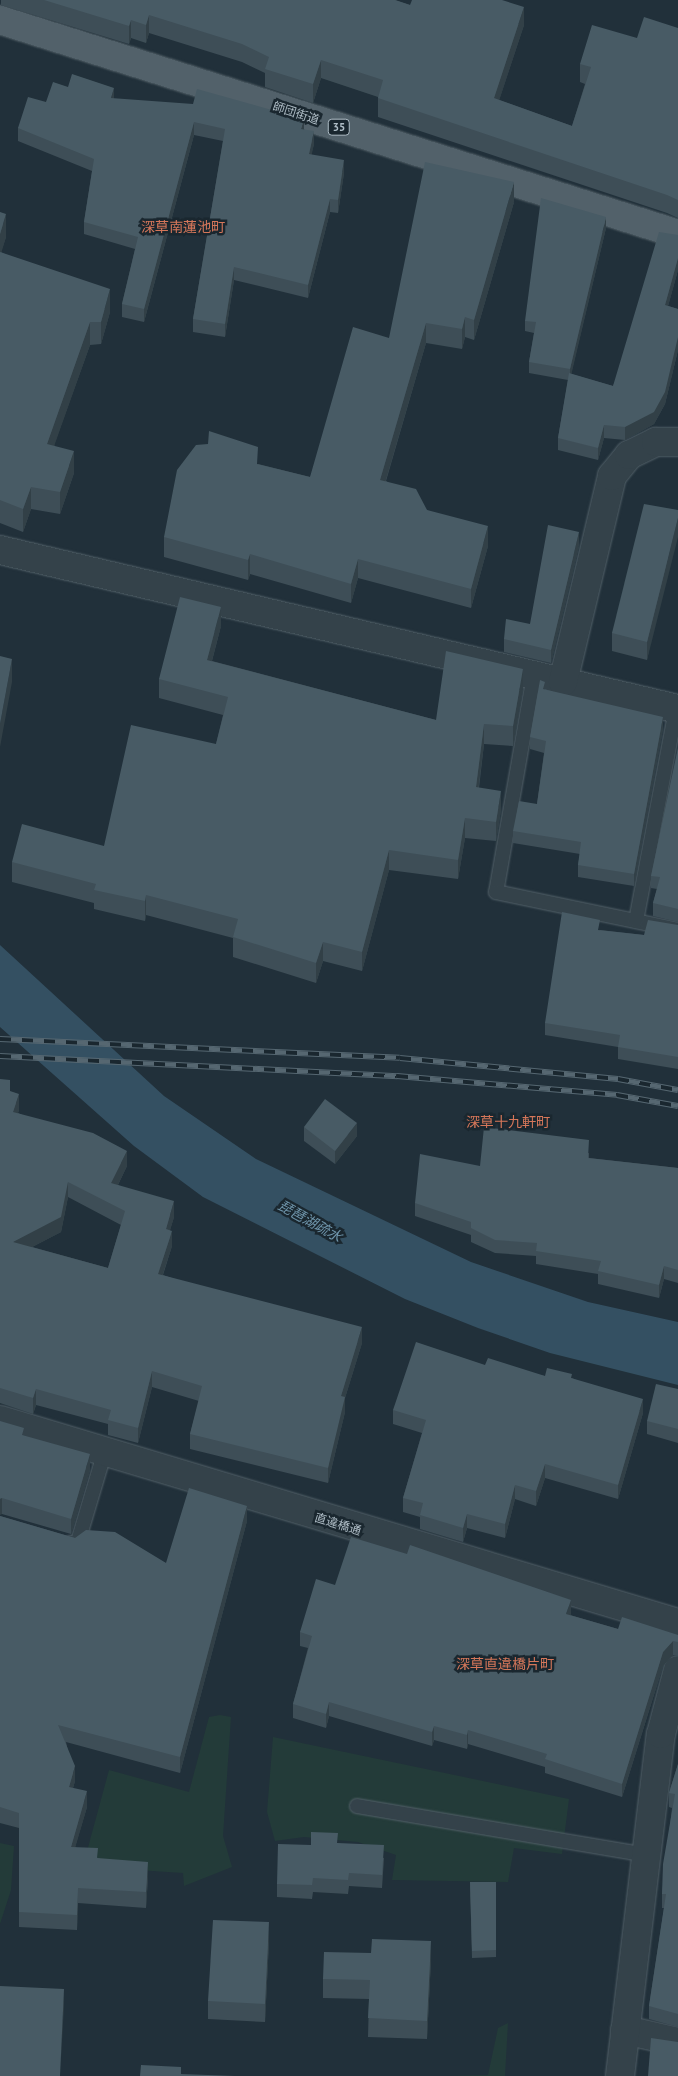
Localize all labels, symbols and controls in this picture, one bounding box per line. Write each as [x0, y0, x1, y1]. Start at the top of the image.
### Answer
street label: 師団街道 [271, 99, 321, 127]
road number: 35 [328, 118, 350, 136]
district label: 深草南蓮池町 [141, 219, 225, 235]
district label: 深草十九軒町 [466, 1114, 550, 1130]
water label: 琵琶湖疏水 [275, 1197, 345, 1245]
street label: 直違橋通 [313, 1510, 363, 1538]
district label: 深草直違橋片町 [456, 1656, 554, 1672]

